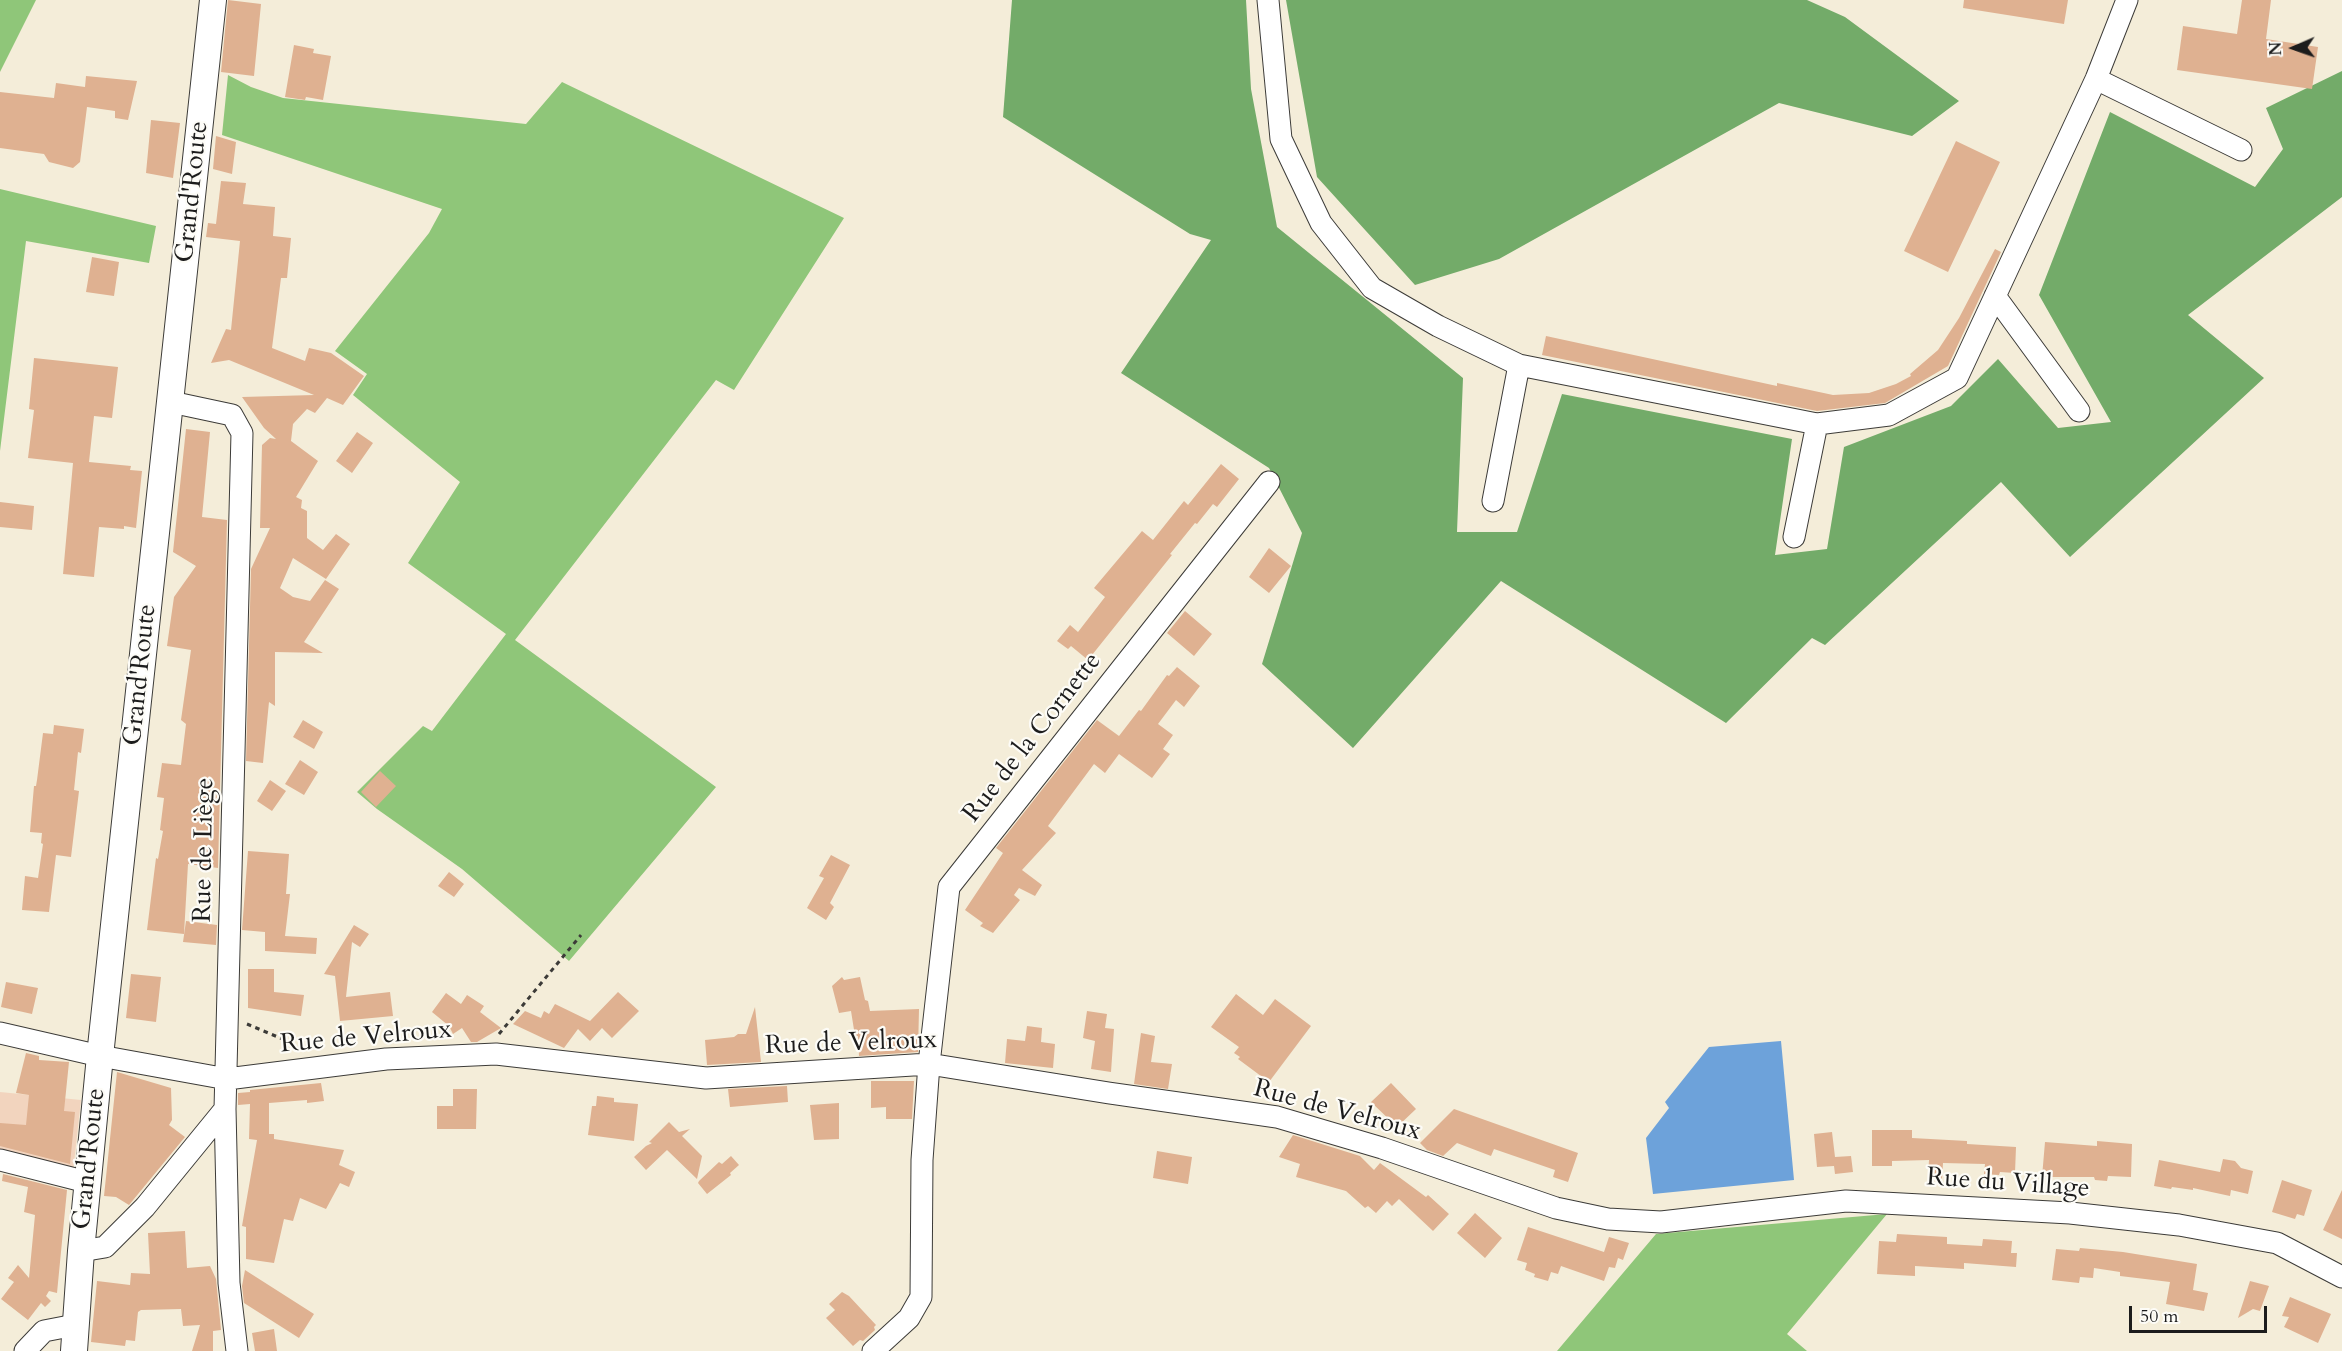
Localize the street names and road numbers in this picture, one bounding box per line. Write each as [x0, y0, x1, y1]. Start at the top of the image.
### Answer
street label: Grand'Route [170, 120, 216, 264]
street label: Grand'Route [118, 603, 164, 747]
street label: Rue de la Cornette [957, 647, 1109, 829]
street label: Rue de Liège [188, 777, 222, 923]
street label: Rue de Velroux [279, 1015, 453, 1061]
street label: Rue de Velroux [765, 1025, 937, 1063]
street label: Rue de Velroux [1250, 1074, 1424, 1148]
street label: Grand'Route [67, 1087, 113, 1231]
street label: Rue du Village [1925, 1163, 2091, 1205]

